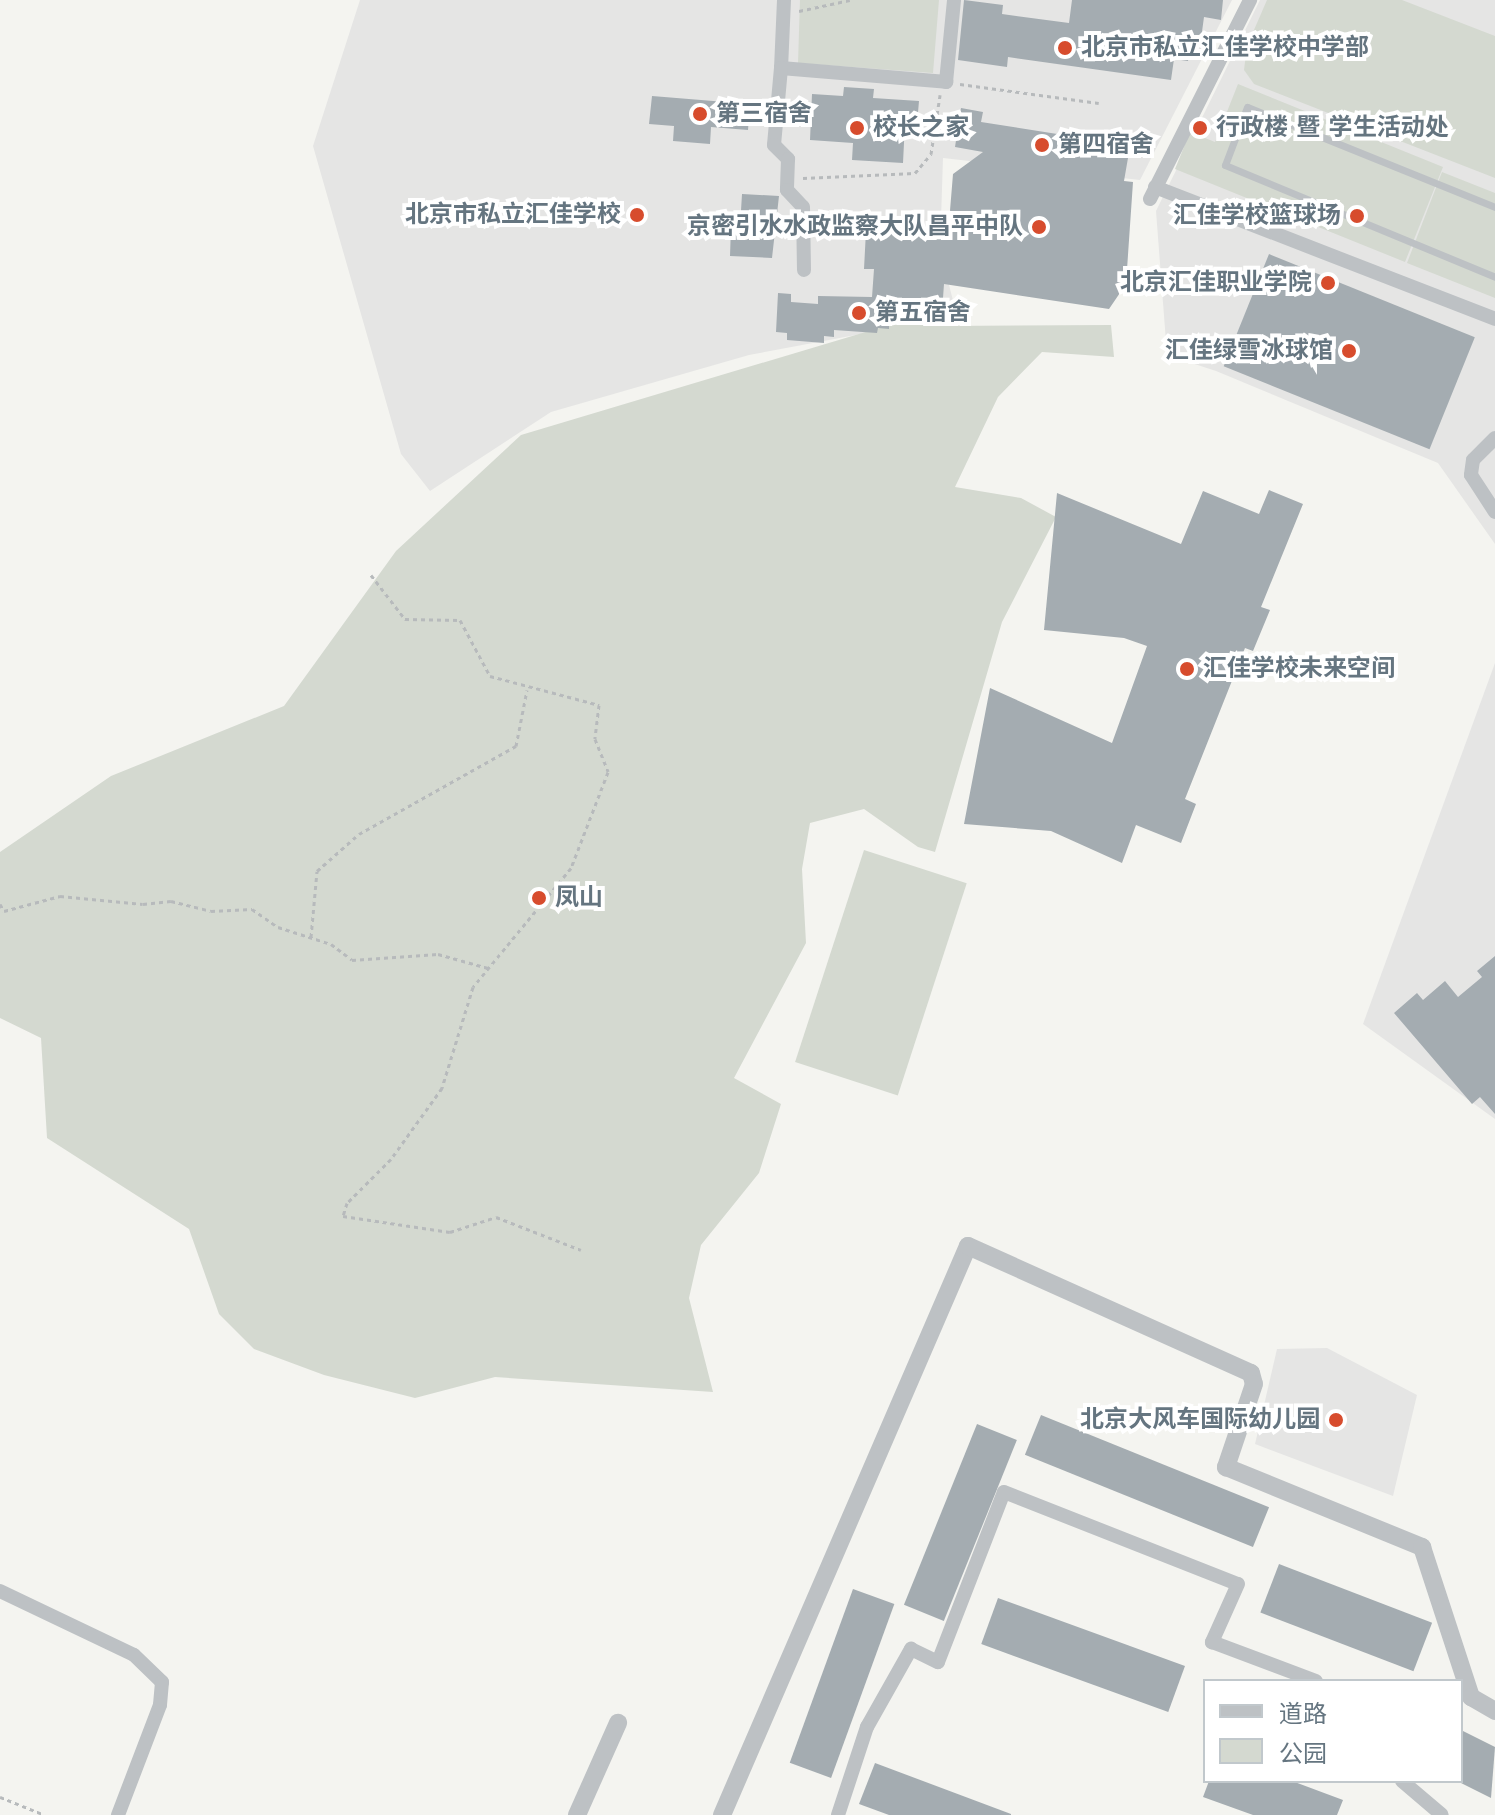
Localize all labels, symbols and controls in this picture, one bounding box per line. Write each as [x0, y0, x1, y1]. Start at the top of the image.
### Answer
place label: 北京市私立汇佳学校中学部 [1081, 34, 1369, 62]
marker: 北京市私立汇佳学校中学部 [1056, 39, 1074, 57]
place label: 第三宿舍 [716, 100, 812, 128]
marker: 第三宿舍 [691, 105, 709, 123]
place label: 校长之家 [873, 114, 969, 142]
place label: 行政楼 暨 学生活动处 [1216, 114, 1449, 142]
marker: 校长之家 [848, 119, 866, 137]
marker: 行政楼 暨 学生活动处 [1191, 119, 1209, 137]
place label: 第四宿舍 [1058, 131, 1154, 159]
marker: 第四宿舍 [1033, 136, 1051, 154]
place label: 北京市私立汇佳学校 [405, 201, 621, 229]
place label: 汇佳学校篮球场 [1173, 202, 1341, 230]
marker: 北京市私立汇佳学校 [628, 206, 646, 224]
marker: 汇佳学校篮球场 [1348, 207, 1366, 225]
place label: 京密引水水政监察大队昌平中队 [687, 213, 1023, 241]
marker: 京密引水水政监察大队昌平中队 [1030, 218, 1048, 236]
place label: 北京汇佳职业学院 [1120, 269, 1312, 297]
marker: 北京汇佳职业学院 [1319, 274, 1337, 292]
place label: 第五宿舍 [875, 299, 971, 327]
marker: 第五宿舍 [850, 304, 868, 322]
place label: 汇佳绿雪冰球馆 [1165, 337, 1333, 365]
marker: 汇佳绿雪冰球馆 [1340, 342, 1358, 360]
place label: 汇佳学校未来空间 [1203, 655, 1395, 683]
marker: 汇佳学校未来空间 [1178, 660, 1196, 678]
place label: 凤山 [555, 884, 603, 912]
marker: 凤山 [530, 889, 548, 907]
place label: 北京大风车国际幼儿园 [1080, 1406, 1320, 1434]
marker: 北京大风车国际幼儿园 [1327, 1411, 1345, 1429]
legend [1203, 1679, 1463, 1783]
text: 道路 [1279, 1700, 1327, 1728]
text: 公园 [1279, 1740, 1327, 1768]

